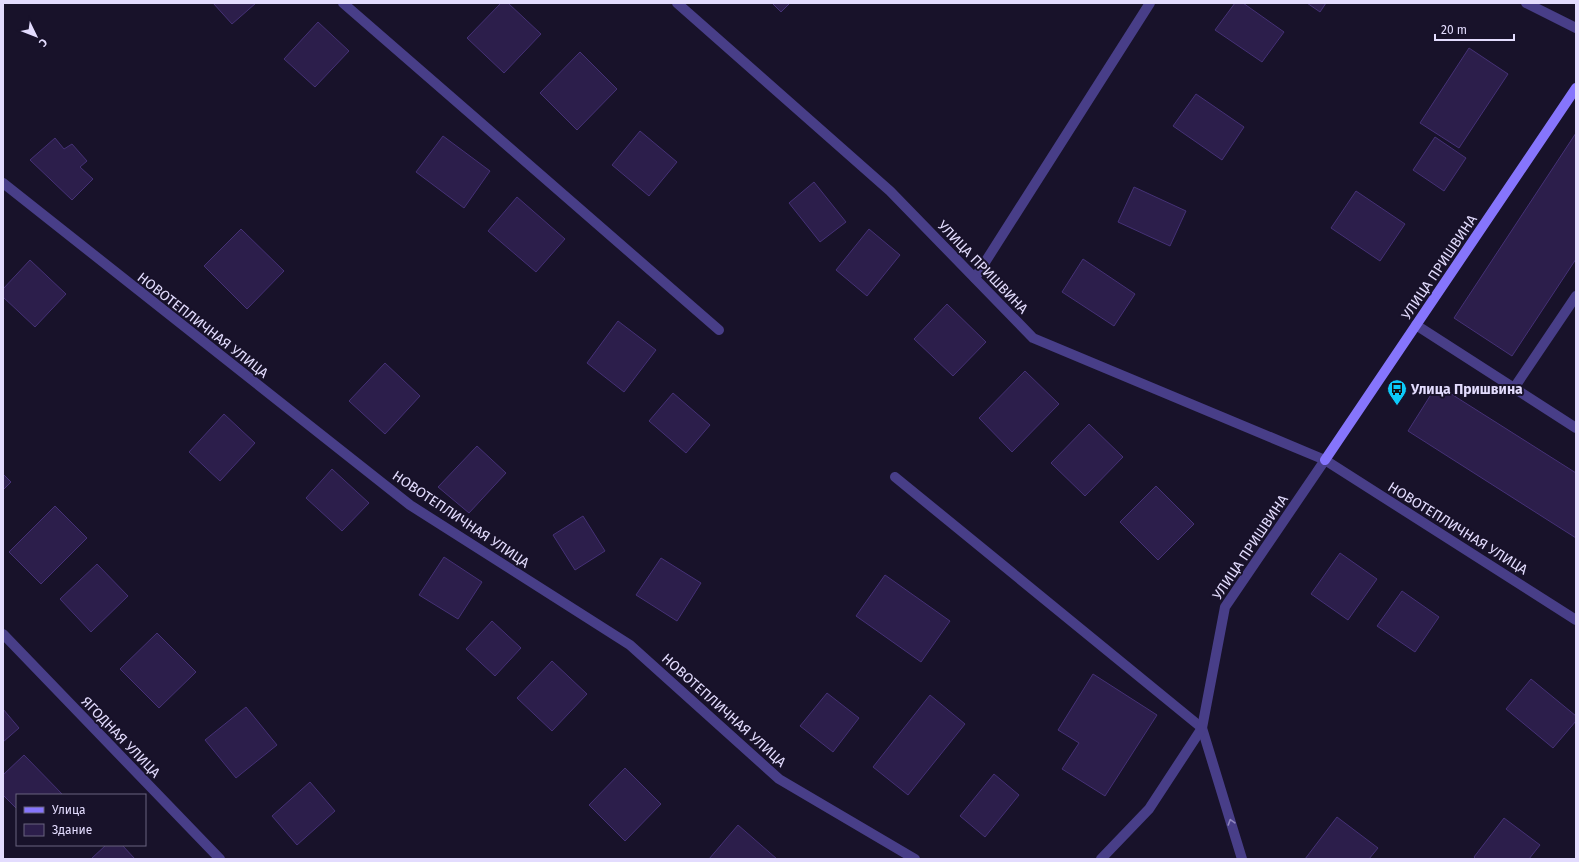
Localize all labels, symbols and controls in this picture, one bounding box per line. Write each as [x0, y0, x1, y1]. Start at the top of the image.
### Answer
north arrow [16, 16, 56, 56]
scale bar [1435, 16, 1514, 42]
text: 20 m [1441, 23, 1467, 37]
text: С [36, 36, 50, 50]
street label: УЛИЦА ПРИШВИНА [1398, 212, 1481, 323]
street label: УЛИЦА ПРИШВИНА [934, 217, 1031, 317]
street label: НОВОТЕПЛИЧНАЯ УЛИЦА [134, 269, 272, 382]
bus stop icon: Улица Пришвина [1386, 378, 1408, 406]
place label: Улица Пришвина [1410, 381, 1523, 398]
street label: НОВОТЕПЛИЧНАЯ УЛИЦА [389, 467, 532, 572]
street label: НОВОТЕПЛИЧНАЯ УЛИЦА [1385, 478, 1531, 578]
street label: УЛИЦА ПРИШВИНА [1209, 492, 1292, 603]
street label: НОВОТЕПЛИЧНАЯ УЛИЦА [658, 650, 789, 771]
street label: ЯГОДНАЯ УЛИЦА [78, 693, 164, 781]
legend [16, 794, 146, 846]
text: Улица [52, 803, 86, 817]
one-way arrow [1227, 818, 1236, 825]
text: Здание [52, 823, 92, 837]

